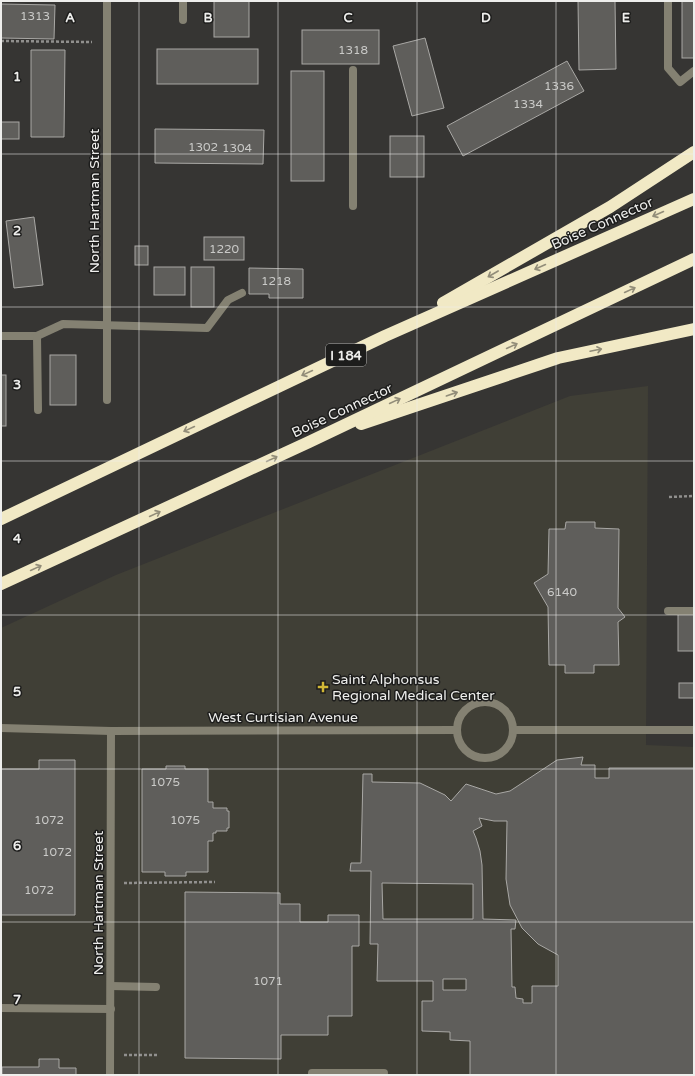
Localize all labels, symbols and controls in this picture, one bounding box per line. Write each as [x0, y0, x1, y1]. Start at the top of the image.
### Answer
house number: 1313 [20, 9, 50, 23]
text: A [65, 10, 75, 26]
text: B [203, 10, 213, 26]
text: C [343, 10, 353, 26]
text: D [481, 10, 491, 26]
text: E [622, 10, 630, 26]
house number: 1318 [338, 43, 368, 57]
text: 1 [13, 69, 21, 85]
house number: 1336 [544, 79, 574, 93]
house number: 1334 [513, 97, 544, 111]
street label: North Hartman Street [86, 128, 103, 273]
house number: 1302 [188, 140, 218, 154]
house number: 1304 [222, 141, 253, 155]
street label: Boise Connector [549, 193, 656, 253]
one-way arrow [653, 211, 665, 219]
text: 2 [13, 223, 21, 239]
house number: 1220 [209, 242, 240, 256]
one-way arrow [534, 264, 546, 272]
one-way arrow [487, 271, 499, 279]
house number: 1218 [261, 274, 291, 288]
one-way arrow [623, 286, 635, 293]
one-way arrow [506, 342, 518, 349]
road number: I 184 [326, 344, 366, 366]
one-way arrow [589, 346, 602, 354]
one-way arrow [301, 370, 313, 377]
text: 3 [13, 377, 21, 393]
street label: Boise Connector [289, 379, 396, 441]
one-way arrow [445, 390, 458, 397]
one-way arrow [388, 397, 400, 404]
one-way arrow [184, 426, 196, 433]
one-way arrow [266, 455, 278, 462]
one-way arrow [148, 510, 160, 517]
text: 4 [13, 531, 22, 547]
one-way arrow [30, 564, 42, 571]
house number: 6140 [547, 585, 578, 599]
place label: Saint Alphonsus Regional Medical Center [332, 671, 495, 704]
marker: Saint Alphonsus Regional Medical Center [317, 681, 329, 693]
text: 5 [13, 684, 21, 700]
street label: West Curtisian Avenue [208, 709, 358, 726]
house number: 1075 [150, 775, 180, 789]
house number: 1072 [34, 813, 64, 827]
house number: 1075 [170, 813, 200, 827]
street label: North Hartman Street [90, 830, 107, 975]
text: 6 [13, 838, 21, 854]
house number: 1072 [42, 845, 72, 859]
house number: 1072 [24, 883, 54, 897]
house number: 1071 [253, 974, 283, 988]
text: 7 [13, 992, 21, 1008]

